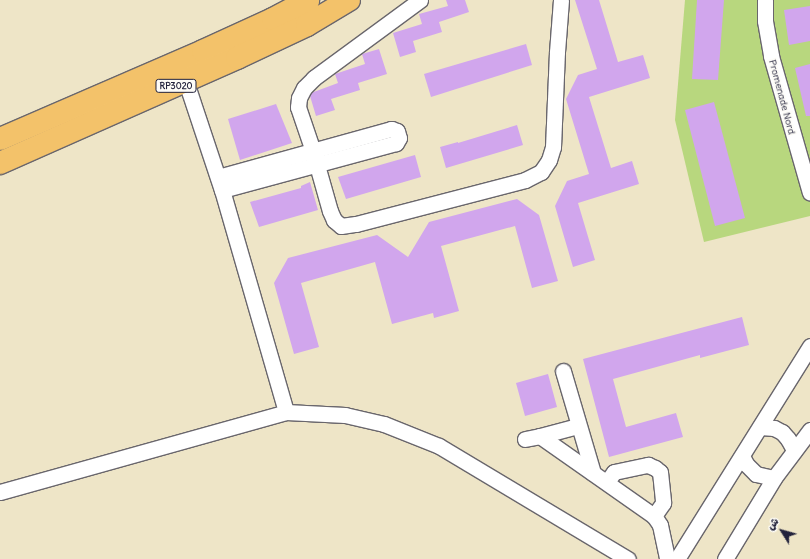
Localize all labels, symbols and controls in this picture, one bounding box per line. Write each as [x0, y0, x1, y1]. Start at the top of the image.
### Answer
street label: Promenade Nord [766, 58, 798, 136]
road number: RP3020 [155, 79, 197, 93]
north arrow [762, 511, 802, 551]
text: ش [763, 515, 782, 533]

